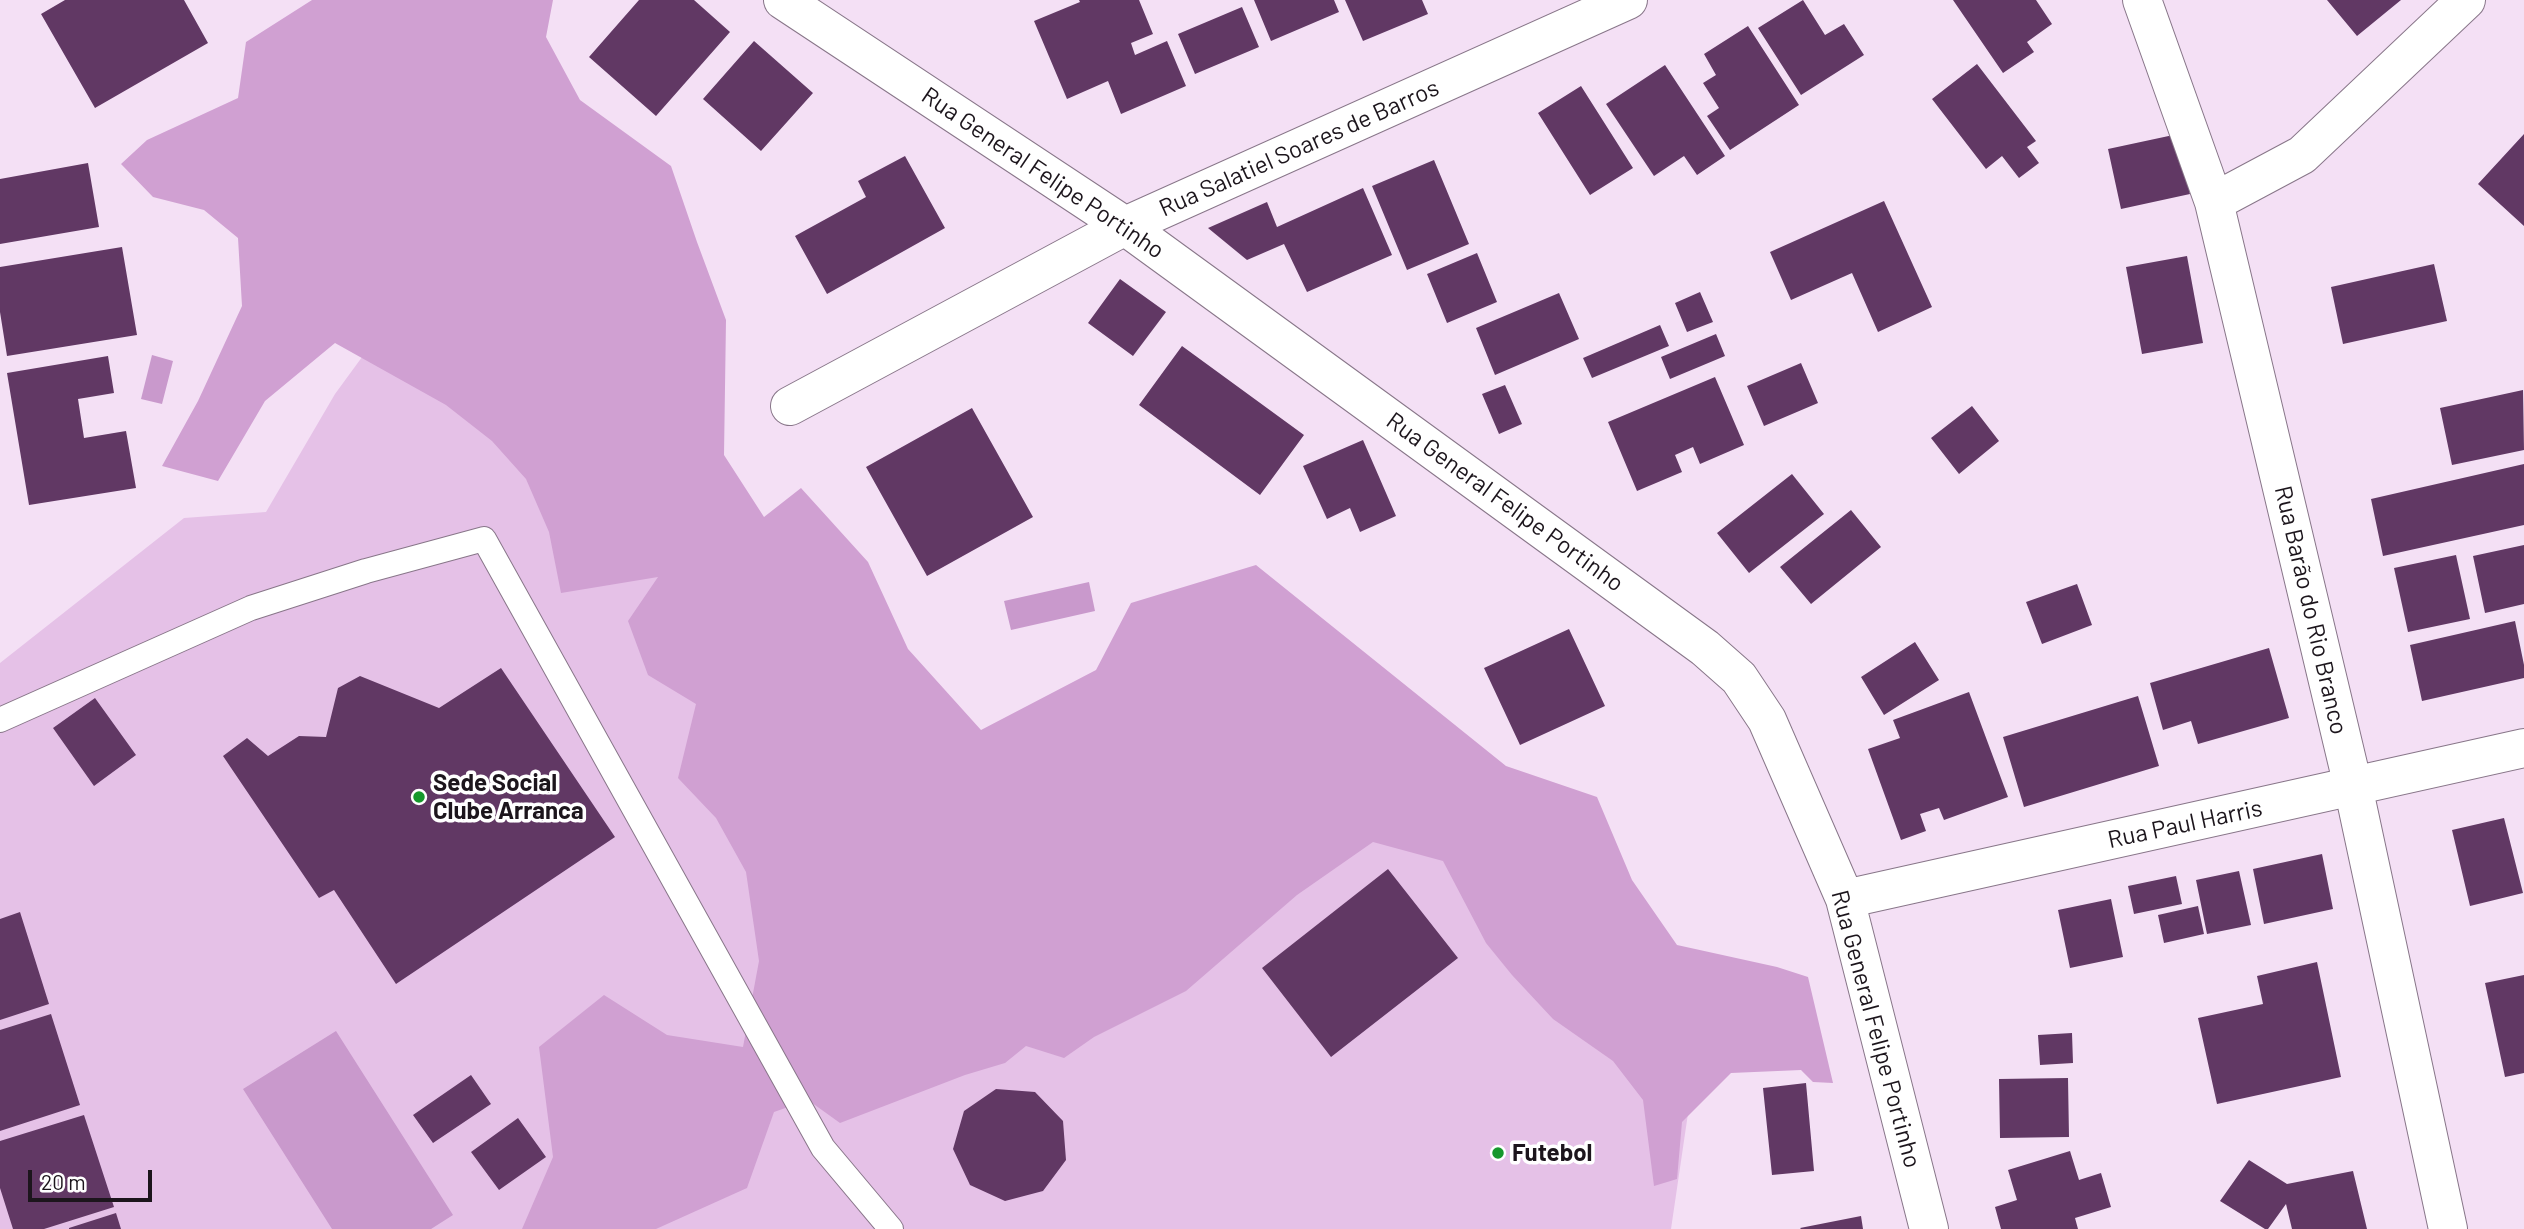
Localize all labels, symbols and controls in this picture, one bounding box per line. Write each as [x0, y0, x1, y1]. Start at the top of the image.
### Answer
street label: Rua Salatiel Soares de Barros [1155, 73, 1443, 223]
street label: Rua General Felipe Portinho [916, 81, 1170, 265]
street label: Rua General Felipe Portinho [1381, 406, 1629, 598]
street label: Rua Barão do Rio Branco [2268, 483, 2354, 737]
place label: Sede Social Clube Arranca [433, 769, 584, 825]
marker: Sede Social Clube Arranca [411, 789, 427, 805]
street label: Rua Paul Harris [2105, 794, 2265, 854]
street label: Rua General Felipe Portinho [1825, 887, 1927, 1171]
place label: Futebol [1512, 1139, 1592, 1167]
marker: Futebol [1490, 1145, 1506, 1161]
scale bar [32, 1156, 156, 1200]
text: 20 m [41, 1169, 86, 1194]

